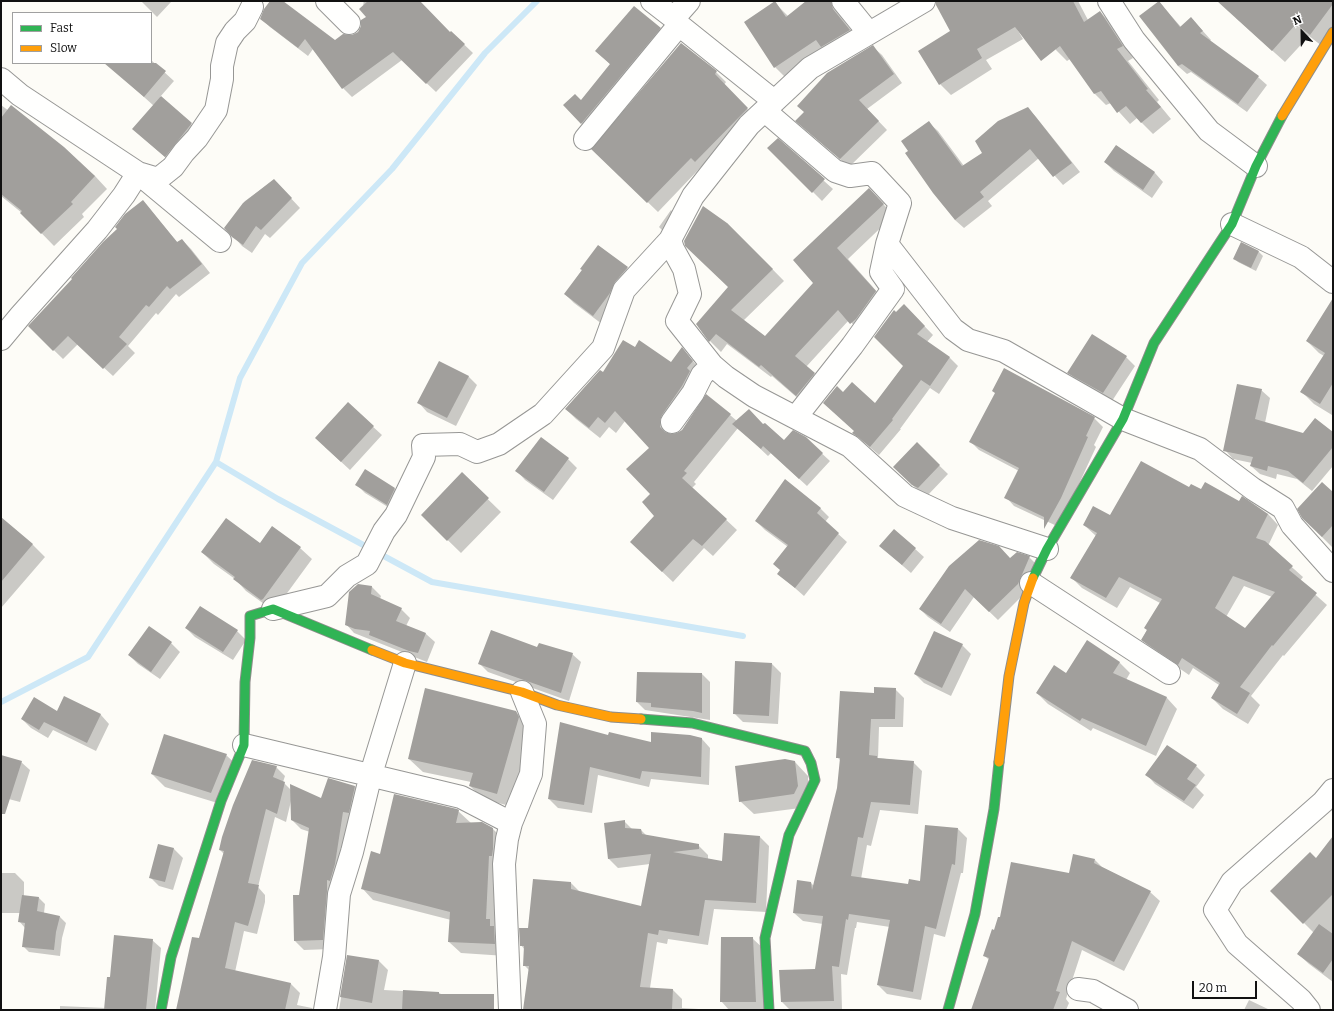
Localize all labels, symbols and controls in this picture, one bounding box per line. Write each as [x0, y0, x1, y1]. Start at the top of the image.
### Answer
legend [12, 12, 152, 64]
north arrow [1282, 12, 1322, 52]
text: N [1291, 13, 1304, 28]
text: Fast [50, 21, 73, 35]
text: Slow [50, 41, 77, 55]
scale bar [1194, 973, 1259, 999]
text: 20 m [1199, 981, 1227, 995]

